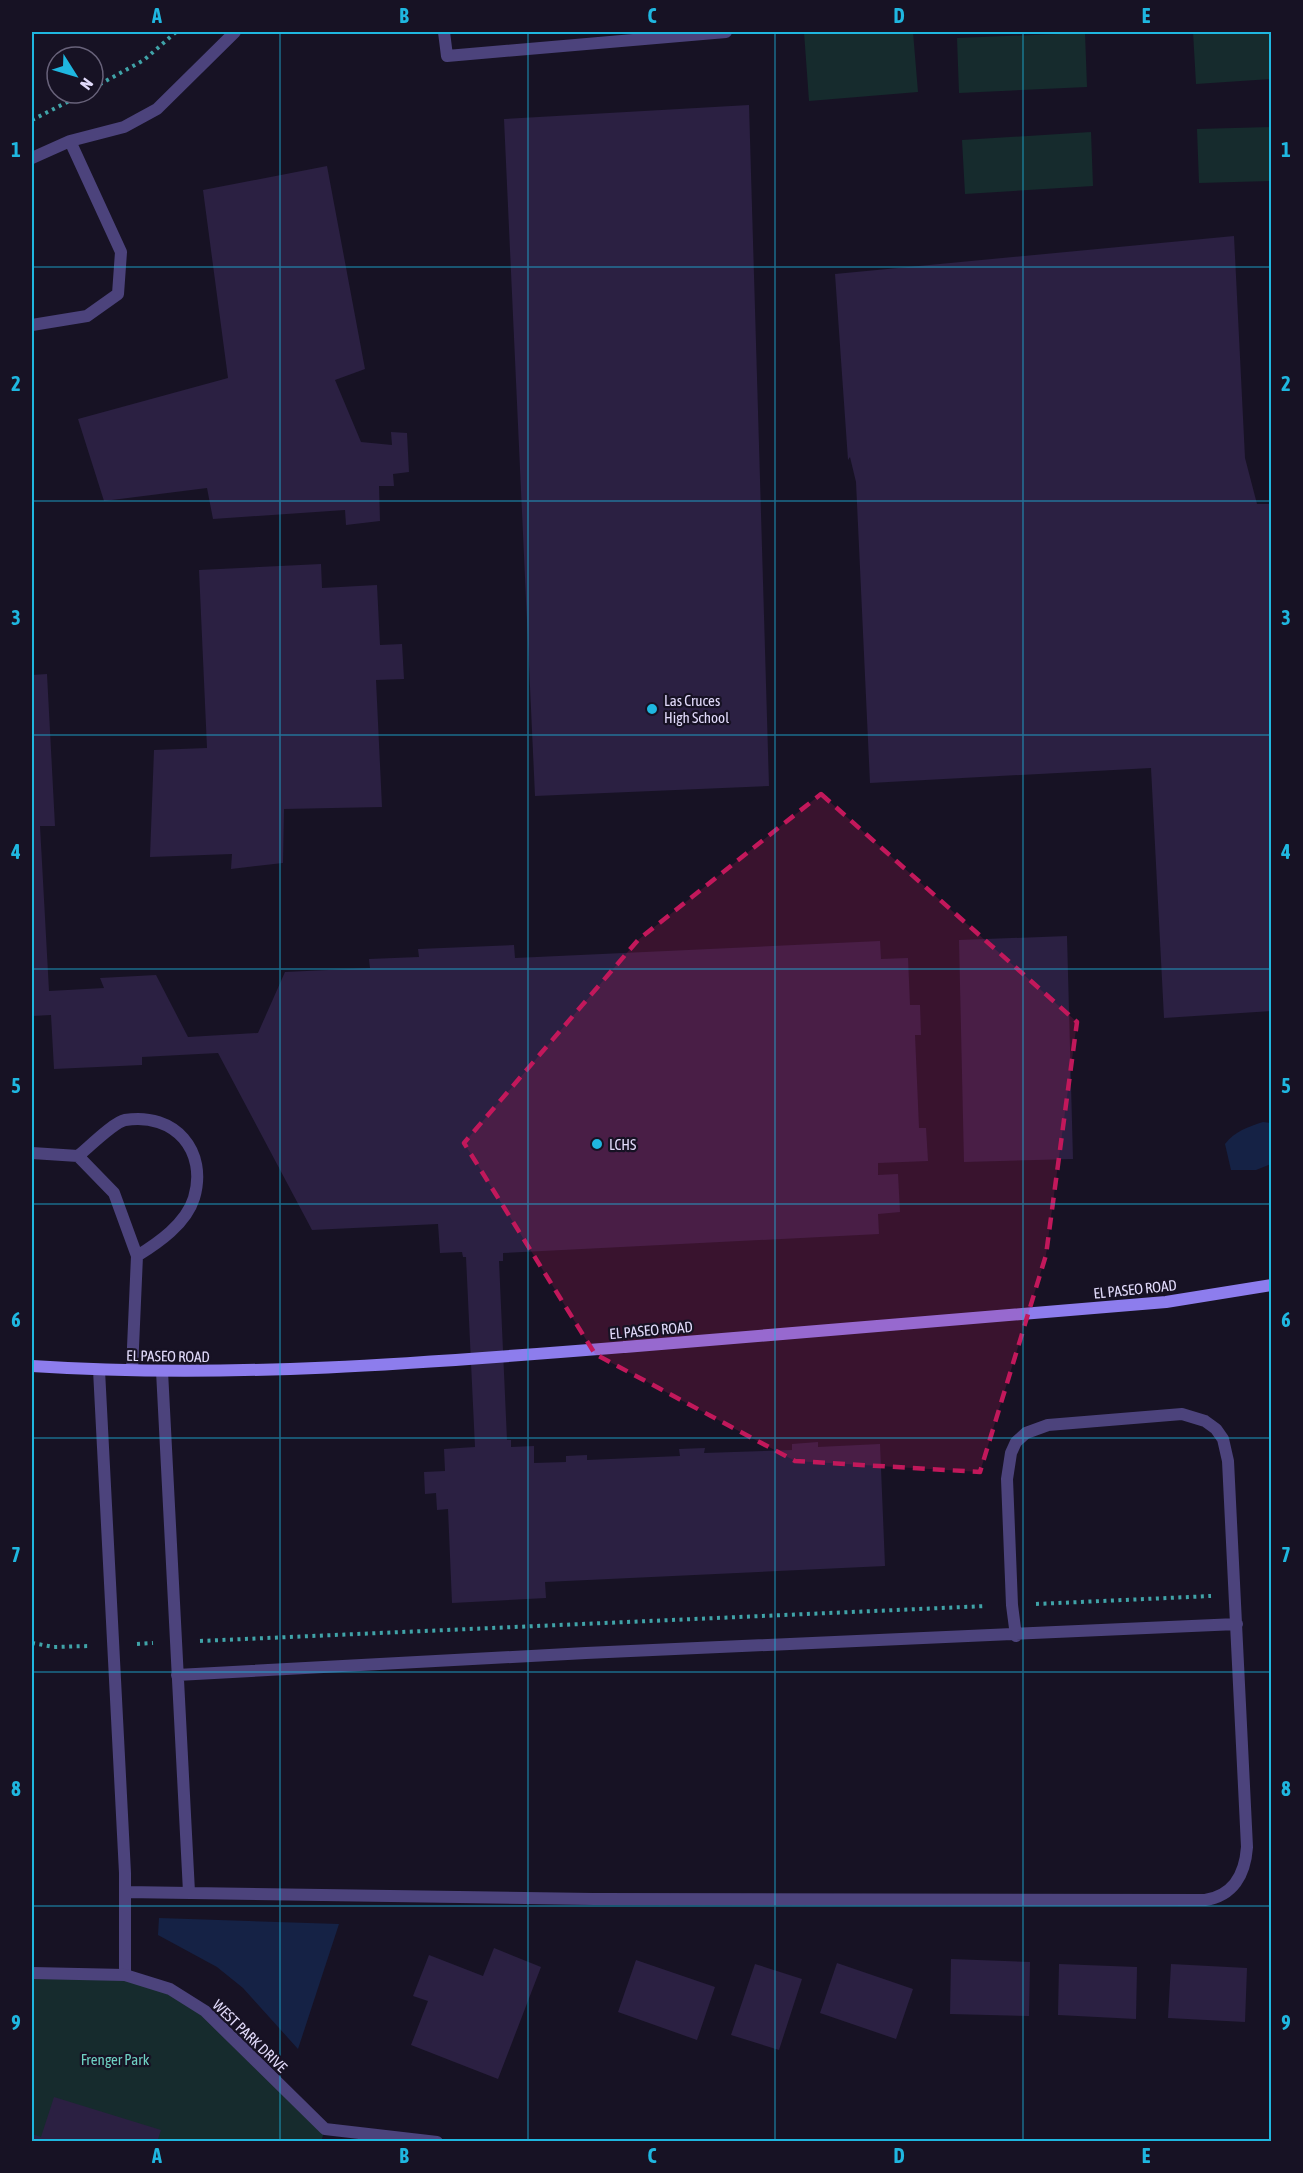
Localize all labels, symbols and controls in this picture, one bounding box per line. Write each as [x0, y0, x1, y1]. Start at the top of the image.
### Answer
text: A [151, 4, 162, 27]
text: B [399, 4, 409, 27]
text: C [648, 4, 657, 27]
text: D [893, 4, 905, 27]
text: E [1142, 4, 1151, 27]
north arrow [45, 45, 105, 105]
text: N [77, 75, 97, 93]
text: 1 [11, 138, 21, 161]
text: 1 [1281, 138, 1291, 161]
text: 2 [11, 372, 21, 395]
text: 2 [1281, 372, 1291, 395]
text: 3 [11, 606, 21, 629]
text: 3 [1281, 606, 1291, 629]
place label: Las Cruces High School [664, 692, 729, 726]
marker: Las Cruces High School [645, 702, 659, 716]
text: 4 [10, 840, 21, 863]
text: 4 [1280, 840, 1291, 863]
text: 5 [11, 1074, 21, 1097]
text: 5 [1281, 1074, 1291, 1097]
place label: LCHS [609, 1136, 636, 1153]
marker: LCHS [590, 1137, 604, 1151]
street label: EL PASEO ROAD [1092, 1276, 1178, 1302]
text: 6 [11, 1308, 21, 1331]
text: 6 [1281, 1308, 1291, 1331]
street label: EL PASEO ROAD [609, 1318, 693, 1342]
street label: EL PASEO ROAD [126, 1347, 210, 1365]
text: 7 [11, 1543, 21, 1566]
text: 7 [1281, 1543, 1291, 1566]
text: 8 [11, 1777, 21, 1800]
text: 8 [1281, 1777, 1291, 1800]
street label: WEST PARK DRIVE [209, 1996, 291, 2076]
text: 9 [11, 2011, 21, 2034]
text: 9 [1281, 2011, 1291, 2034]
park label: Frenger Park [81, 2051, 150, 2068]
text: A [151, 2144, 162, 2167]
text: B [399, 2144, 409, 2167]
text: C [648, 2144, 657, 2167]
text: D [893, 2144, 905, 2167]
text: E [1142, 2144, 1151, 2167]

